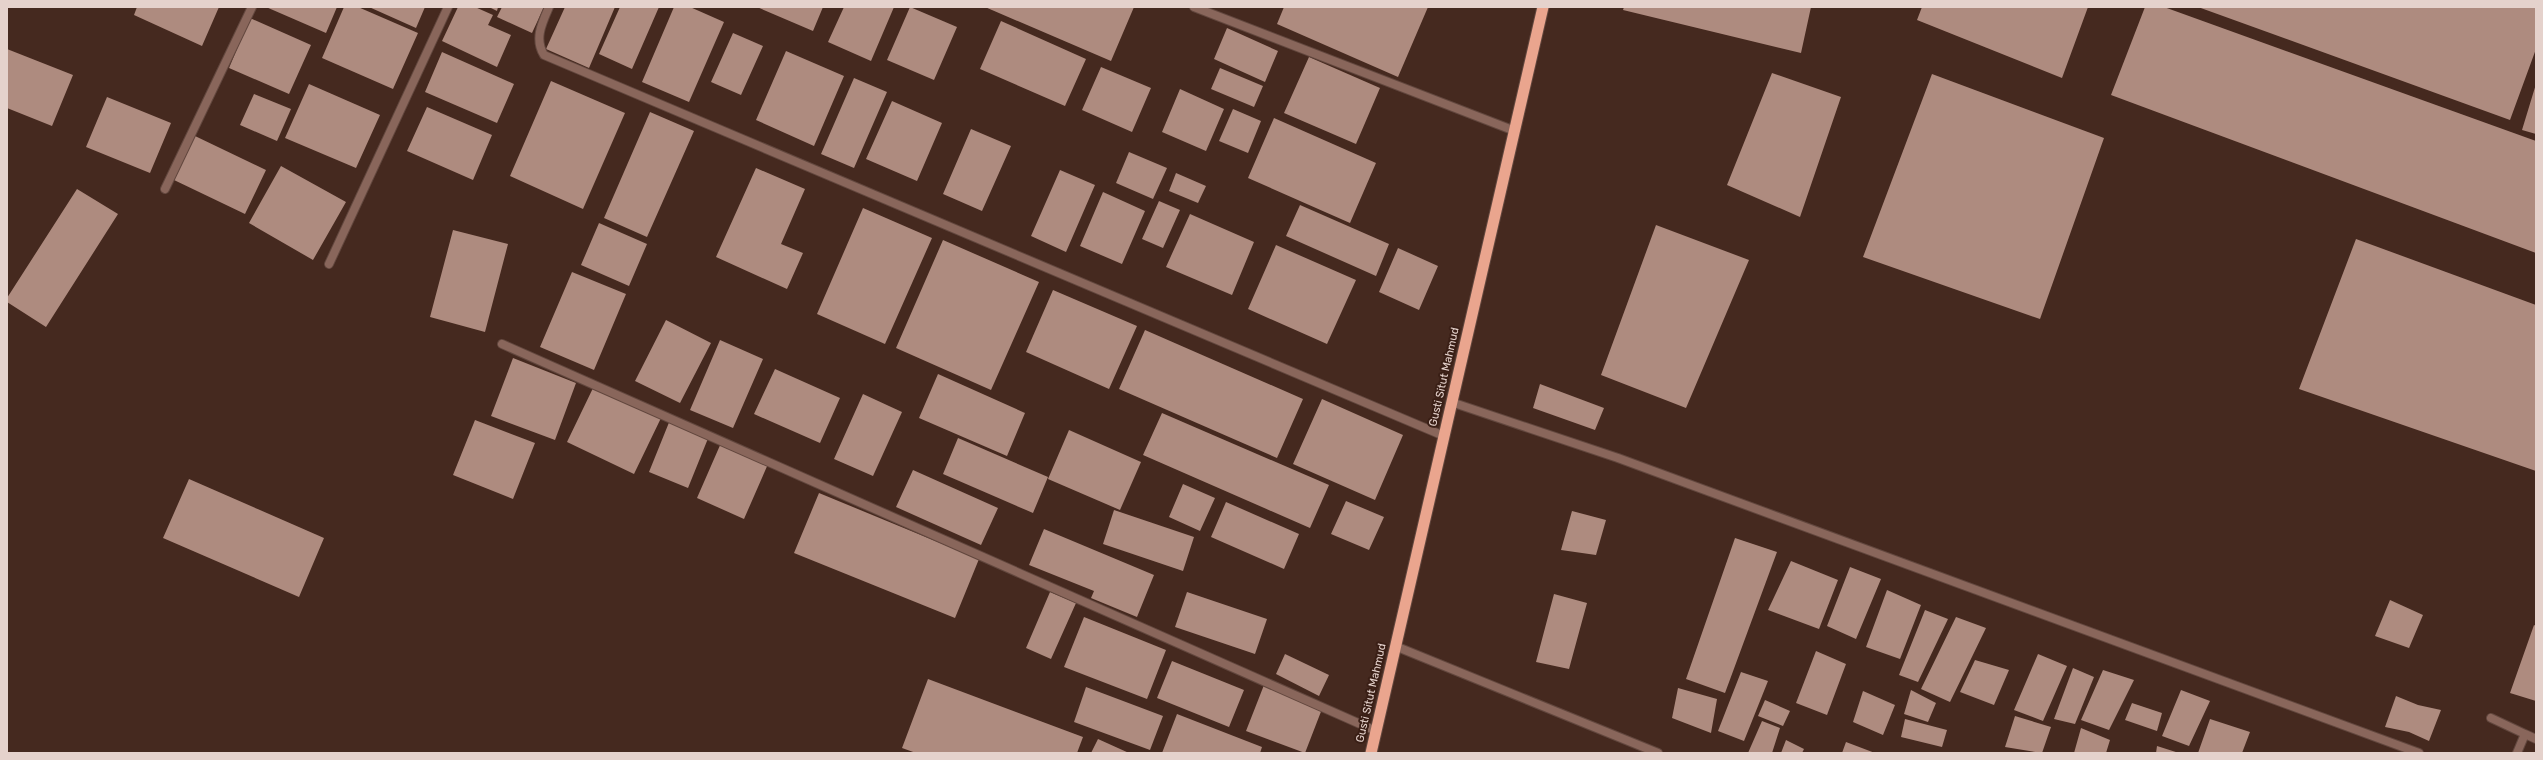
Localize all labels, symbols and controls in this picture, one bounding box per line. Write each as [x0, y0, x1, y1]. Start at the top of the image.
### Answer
street label: Gusti Situt Mahmud [1426, 326, 1462, 428]
street label: Gusti Situt Mahmud [1353, 642, 1389, 744]

